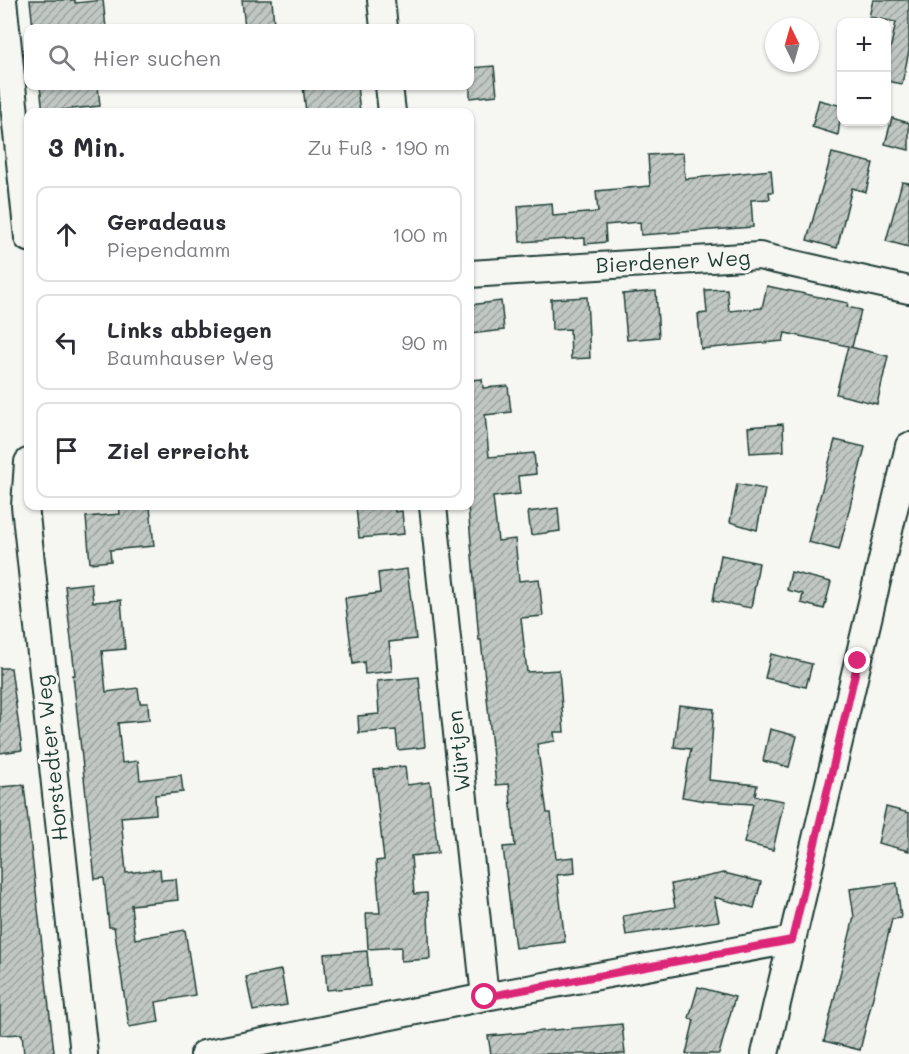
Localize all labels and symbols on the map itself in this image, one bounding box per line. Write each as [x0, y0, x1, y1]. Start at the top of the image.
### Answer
north arrow [765, 18, 819, 72]
street label: Bierdener Weg [595, 243, 751, 278]
route end [844, 647, 870, 673]
street label: Horstedter Weg [28, 674, 73, 843]
street label: Würtjen [440, 709, 475, 793]
route start [471, 983, 497, 1009]

